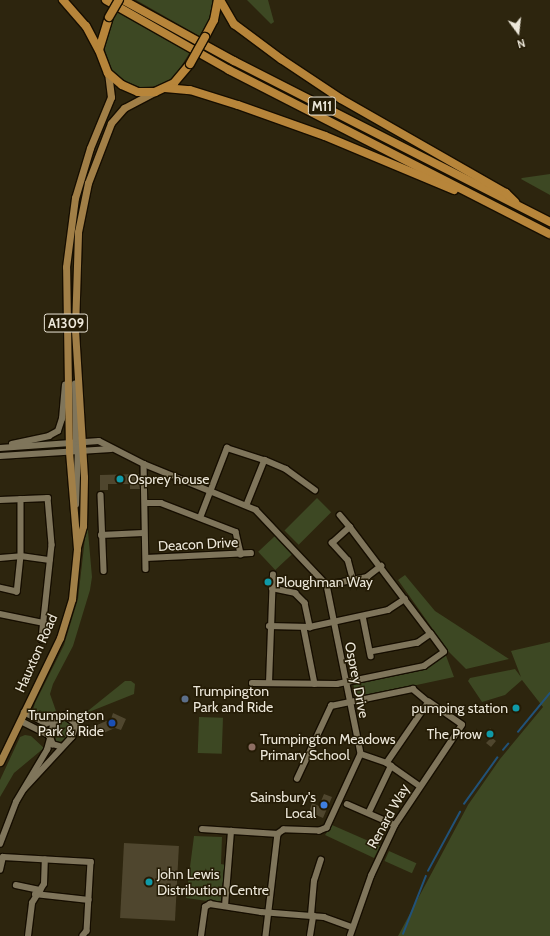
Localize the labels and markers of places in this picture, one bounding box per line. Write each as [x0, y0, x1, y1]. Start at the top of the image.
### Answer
place label: Osprey house [128, 471, 209, 487]
marker: Osprey house [115, 474, 125, 484]
place label: Ploughman Way [276, 574, 373, 590]
marker: Ploughman Way [263, 577, 273, 587]
place label: Trumpington Park and Ride [193, 683, 273, 716]
marker: Trumpington Park and Ride [180, 694, 190, 704]
place label: pumping station [412, 700, 508, 716]
marker: pumping station [511, 703, 521, 713]
place label: Trumpington Park & Ride [28, 707, 104, 740]
marker: Trumpington Park & Ride [107, 718, 117, 728]
place label: The Prow [427, 726, 482, 742]
marker: The Prow [485, 729, 495, 739]
place label: Trumpington Meadows Primary School [260, 731, 396, 764]
marker: Trumpington Meadows Primary School [247, 742, 257, 752]
place label: Sainsbury's Local [250, 789, 316, 822]
marker: Sainsbury's Local [319, 800, 329, 810]
place label: John Lewis Distribution Centre [157, 866, 269, 898]
marker: John Lewis Distribution Centre [144, 877, 154, 887]

